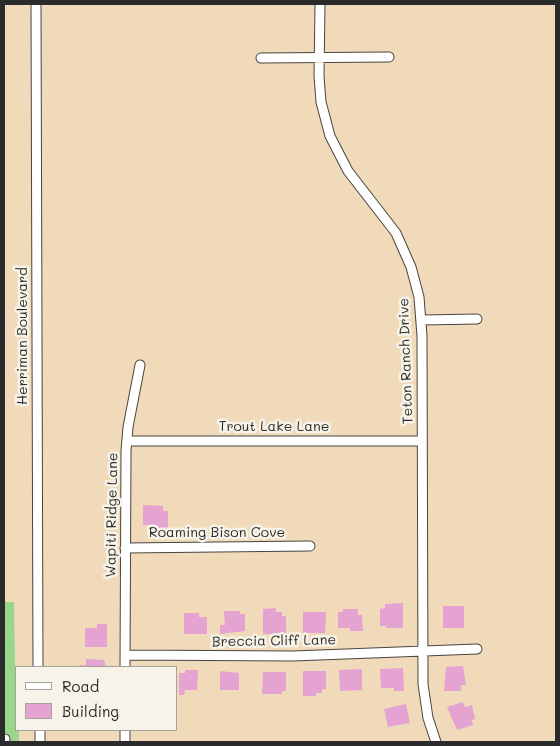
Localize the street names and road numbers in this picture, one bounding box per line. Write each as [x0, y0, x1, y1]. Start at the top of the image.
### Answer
street label: Herriman Boulevard [15, 267, 31, 405]
street label: Teton Ranch Drive [395, 298, 417, 424]
street label: Trout Lake Lane [219, 419, 329, 435]
street label: Wapiti Ridge Lane [103, 452, 121, 578]
street label: Roaming Bison Cove [149, 525, 285, 541]
street label: Breccia Cliff Lane [212, 632, 336, 650]

